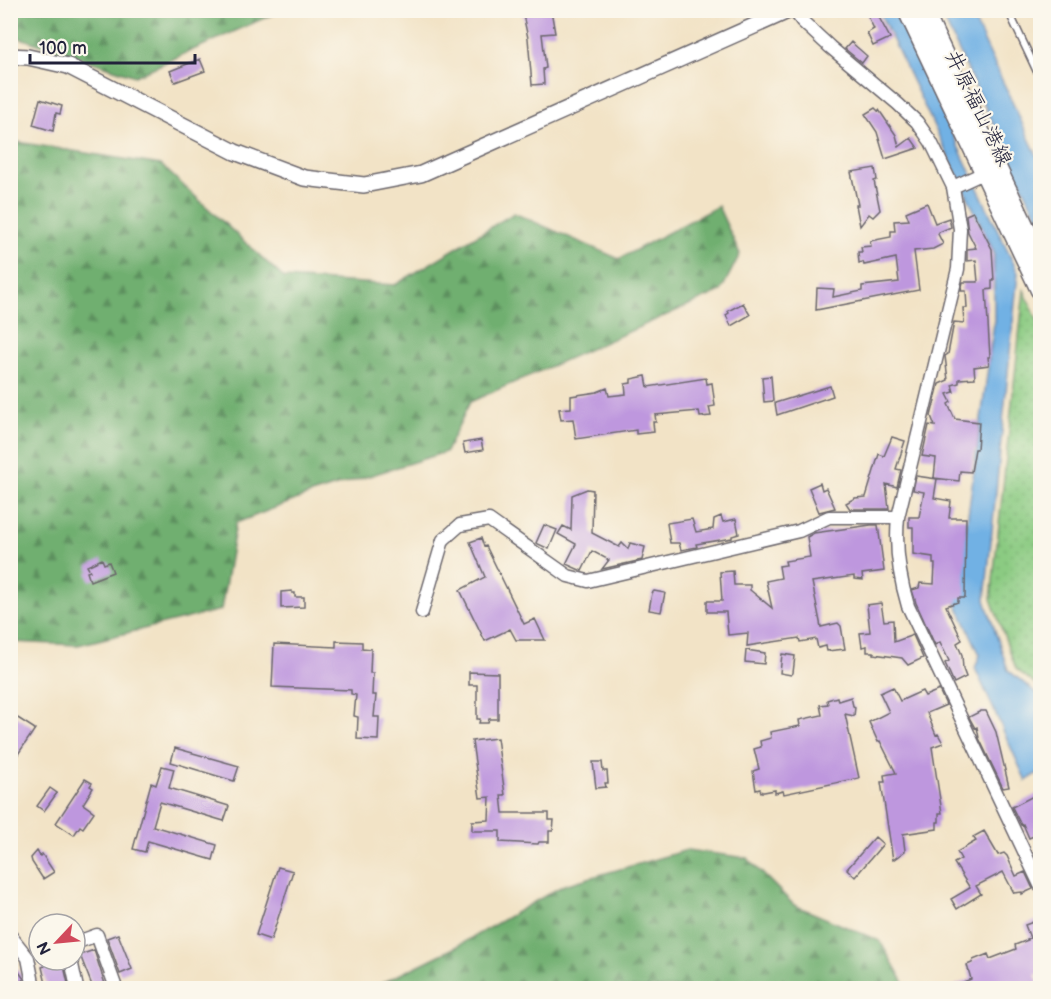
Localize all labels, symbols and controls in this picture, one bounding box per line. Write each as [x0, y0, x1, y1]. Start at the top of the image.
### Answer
scale bar [30, 27, 195, 65]
text: 100 m [39, 38, 87, 59]
street label: 井原福山港線 [940, 46, 1017, 170]
north arrow [27, 912, 87, 972]
text: N [34, 938, 56, 957]

